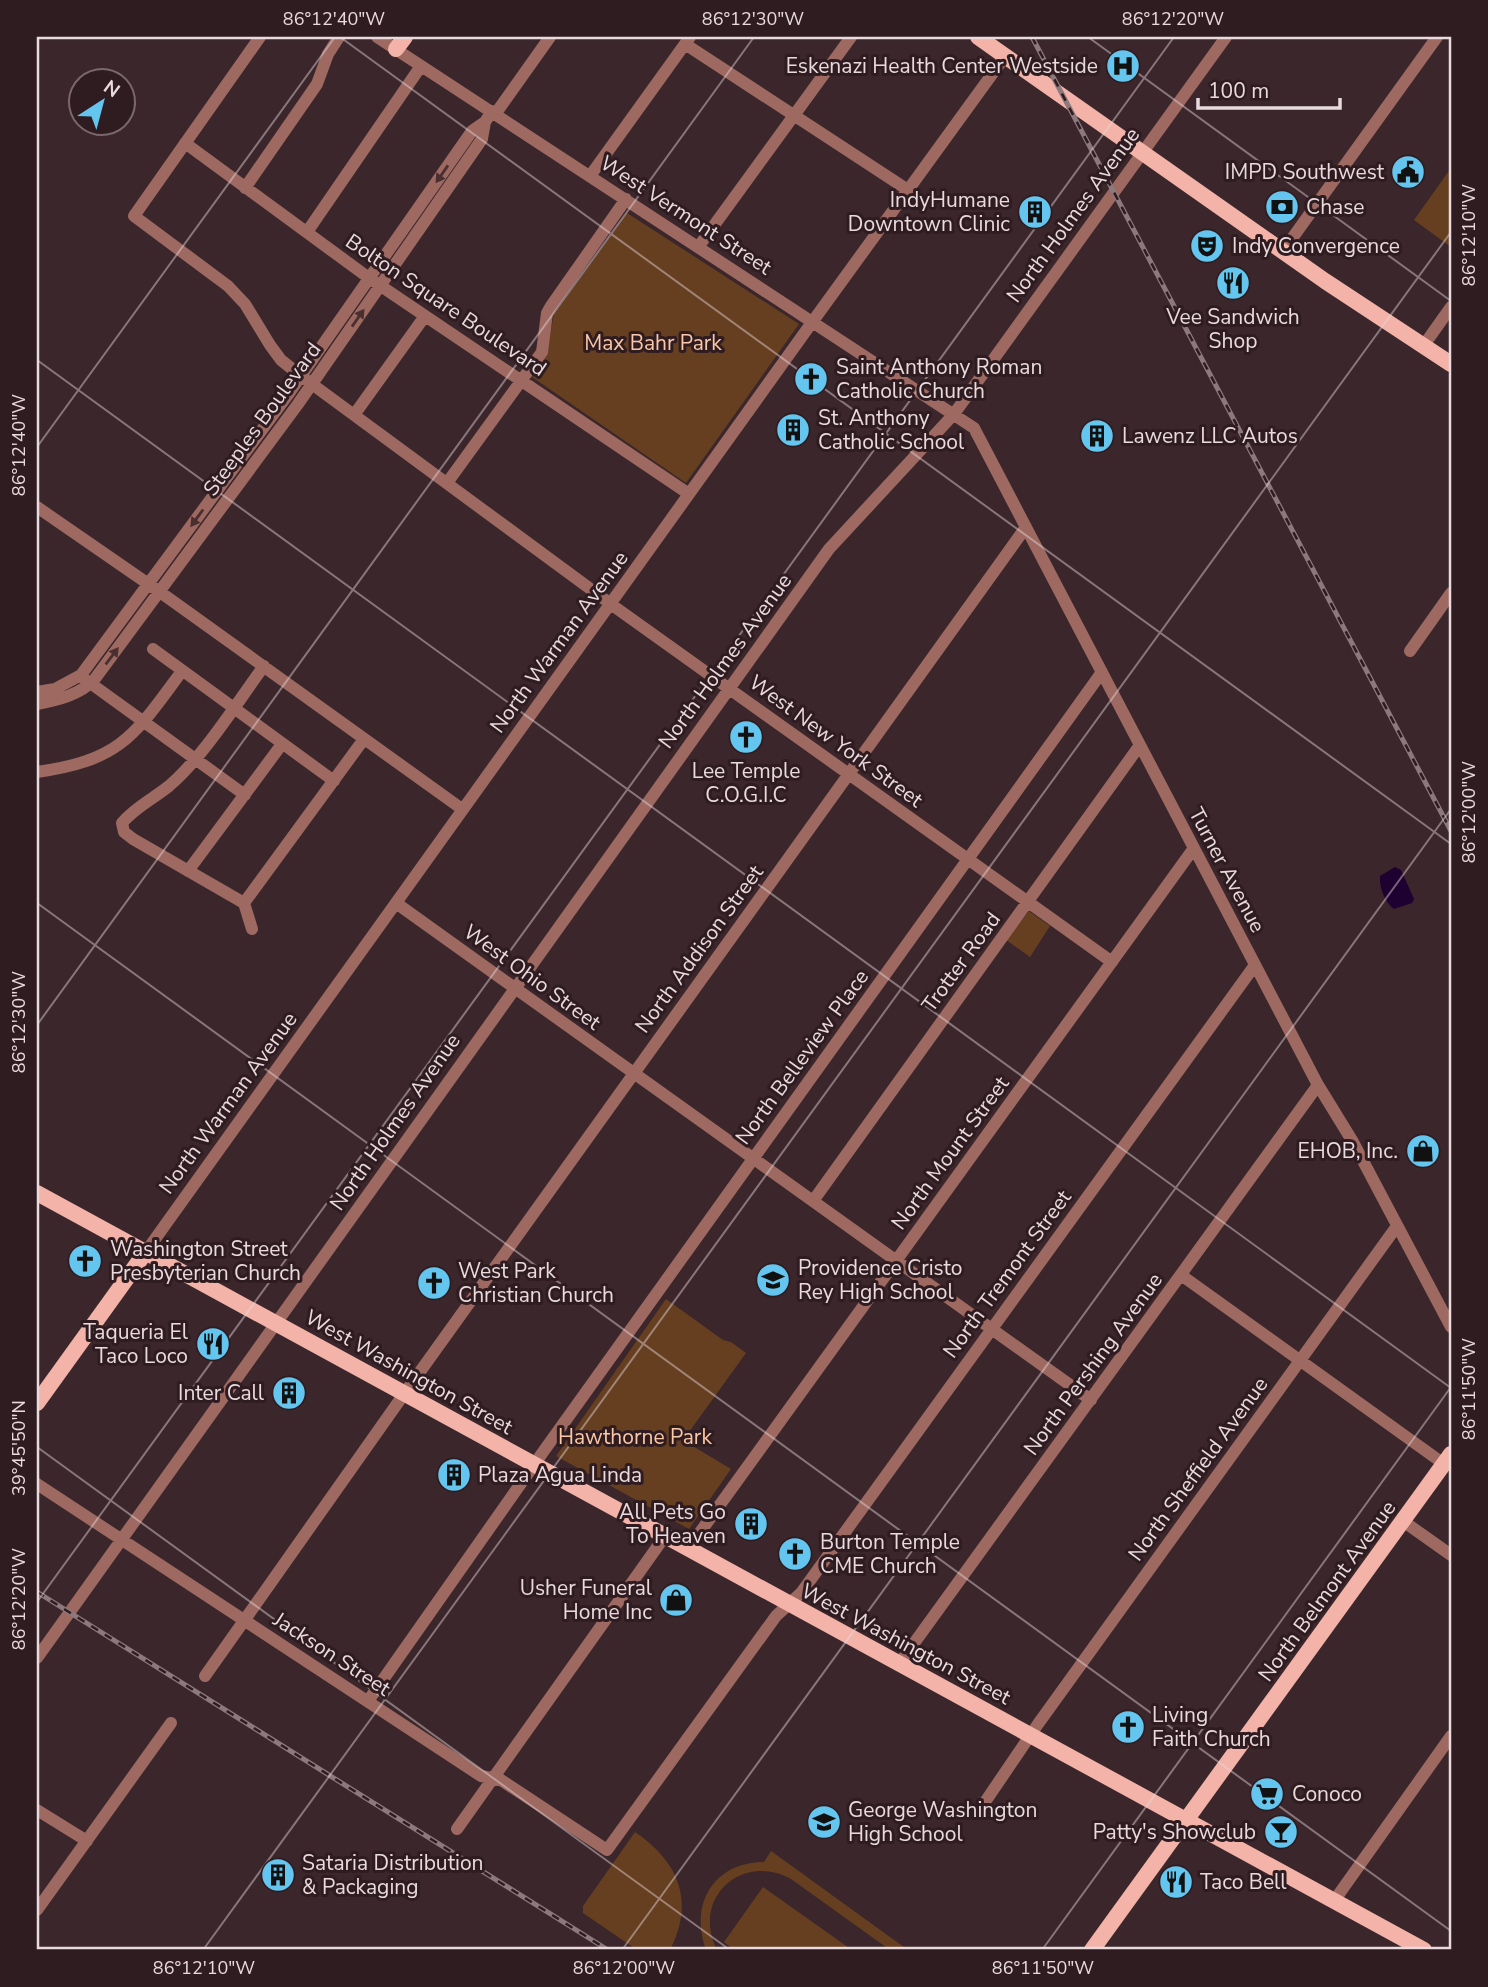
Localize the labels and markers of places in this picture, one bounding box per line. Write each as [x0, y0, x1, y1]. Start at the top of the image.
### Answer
hospital icon: Eskenazi Health Center Westside [1104, 47, 1142, 85]
place label: Eskenazi Health Center Westside [786, 52, 1098, 80]
public building icon: IMPD Southwest [1389, 153, 1427, 191]
place label: IMPD Southwest [1225, 158, 1385, 186]
place label: IndyHumane Downtown Clinic [848, 186, 1010, 238]
bank icon: Chase [1263, 188, 1301, 226]
building icon: IndyHumane Downtown Clinic [1016, 193, 1054, 231]
place label: Chase [1306, 193, 1364, 221]
theatre icon: Indy Convergence [1188, 227, 1226, 265]
place label: Indy Convergence [1232, 232, 1400, 260]
restaurant icon: Vee Sandwich Shop [1214, 264, 1252, 302]
place label: Vee Sandwich Shop [1165, 303, 1300, 355]
place label: Saint Anthony Roman Catholic Church [836, 353, 1042, 405]
church icon: Saint Anthony Roman Catholic Church [792, 360, 830, 398]
place label: St. Anthony Catholic School [818, 404, 965, 456]
building icon: St. Anthony Catholic School [774, 411, 812, 449]
building icon: Lawenz LLC Autos [1078, 417, 1116, 455]
place label: Lawenz LLC Autos [1122, 422, 1298, 450]
church icon: Lee Temple C.O.G.I.C [727, 718, 765, 756]
place label: Lee Temple C.O.G.I.C [692, 757, 800, 809]
shop icon: EHOB, Inc. [1404, 1132, 1442, 1170]
place label: EHOB, Inc. [1297, 1137, 1398, 1165]
place label: Washington Street Presbyterian Church [110, 1235, 301, 1287]
church icon: Washington Street Presbyterian Church [66, 1242, 104, 1280]
place label: Providence Cristo Rey High School [798, 1254, 963, 1306]
place label: West Park Christian Church [458, 1257, 614, 1309]
school or university icon: Providence Cristo Rey High School [754, 1261, 792, 1299]
church icon: West Park Christian Church [415, 1264, 453, 1302]
place label: Taqueria El Taco Loco [83, 1318, 189, 1370]
restaurant icon: Taqueria El Taco Loco [194, 1325, 232, 1363]
building icon: Inter Call [270, 1374, 308, 1412]
place label: Inter Call [178, 1379, 265, 1407]
building icon: Plaza Agua Linda [435, 1456, 473, 1494]
place label: Plaza Agua Linda [478, 1461, 642, 1489]
place label: All Pets Go To Heaven [619, 1498, 726, 1550]
building icon: All Pets Go To Heaven [732, 1505, 770, 1543]
place label: Burton Temple CME Church [820, 1528, 960, 1580]
church icon: Burton Temple CME Church [776, 1535, 814, 1573]
place label: Usher Funeral Home Inc [520, 1574, 653, 1626]
shop icon: Usher Funeral Home Inc [657, 1581, 695, 1619]
place label: Living Faith Church [1152, 1701, 1271, 1753]
church icon: Living Faith Church [1109, 1708, 1147, 1746]
supermarket icon: Conoco [1248, 1775, 1286, 1813]
place label: Conoco [1292, 1780, 1362, 1808]
place label: George Washington High School [848, 1796, 1037, 1848]
school or university icon: George Washington High School [805, 1803, 843, 1841]
bar icon: Patty's Showclub [1262, 1813, 1300, 1851]
place label: Patty's Showclub [1093, 1818, 1256, 1846]
place label: Sataria Distribution & Packaging [302, 1849, 483, 1901]
building icon: Sataria Distribution & Packaging [259, 1856, 297, 1894]
restaurant icon: Taco Bell [1157, 1863, 1195, 1901]
place label: Taco Bell [1200, 1868, 1287, 1896]

